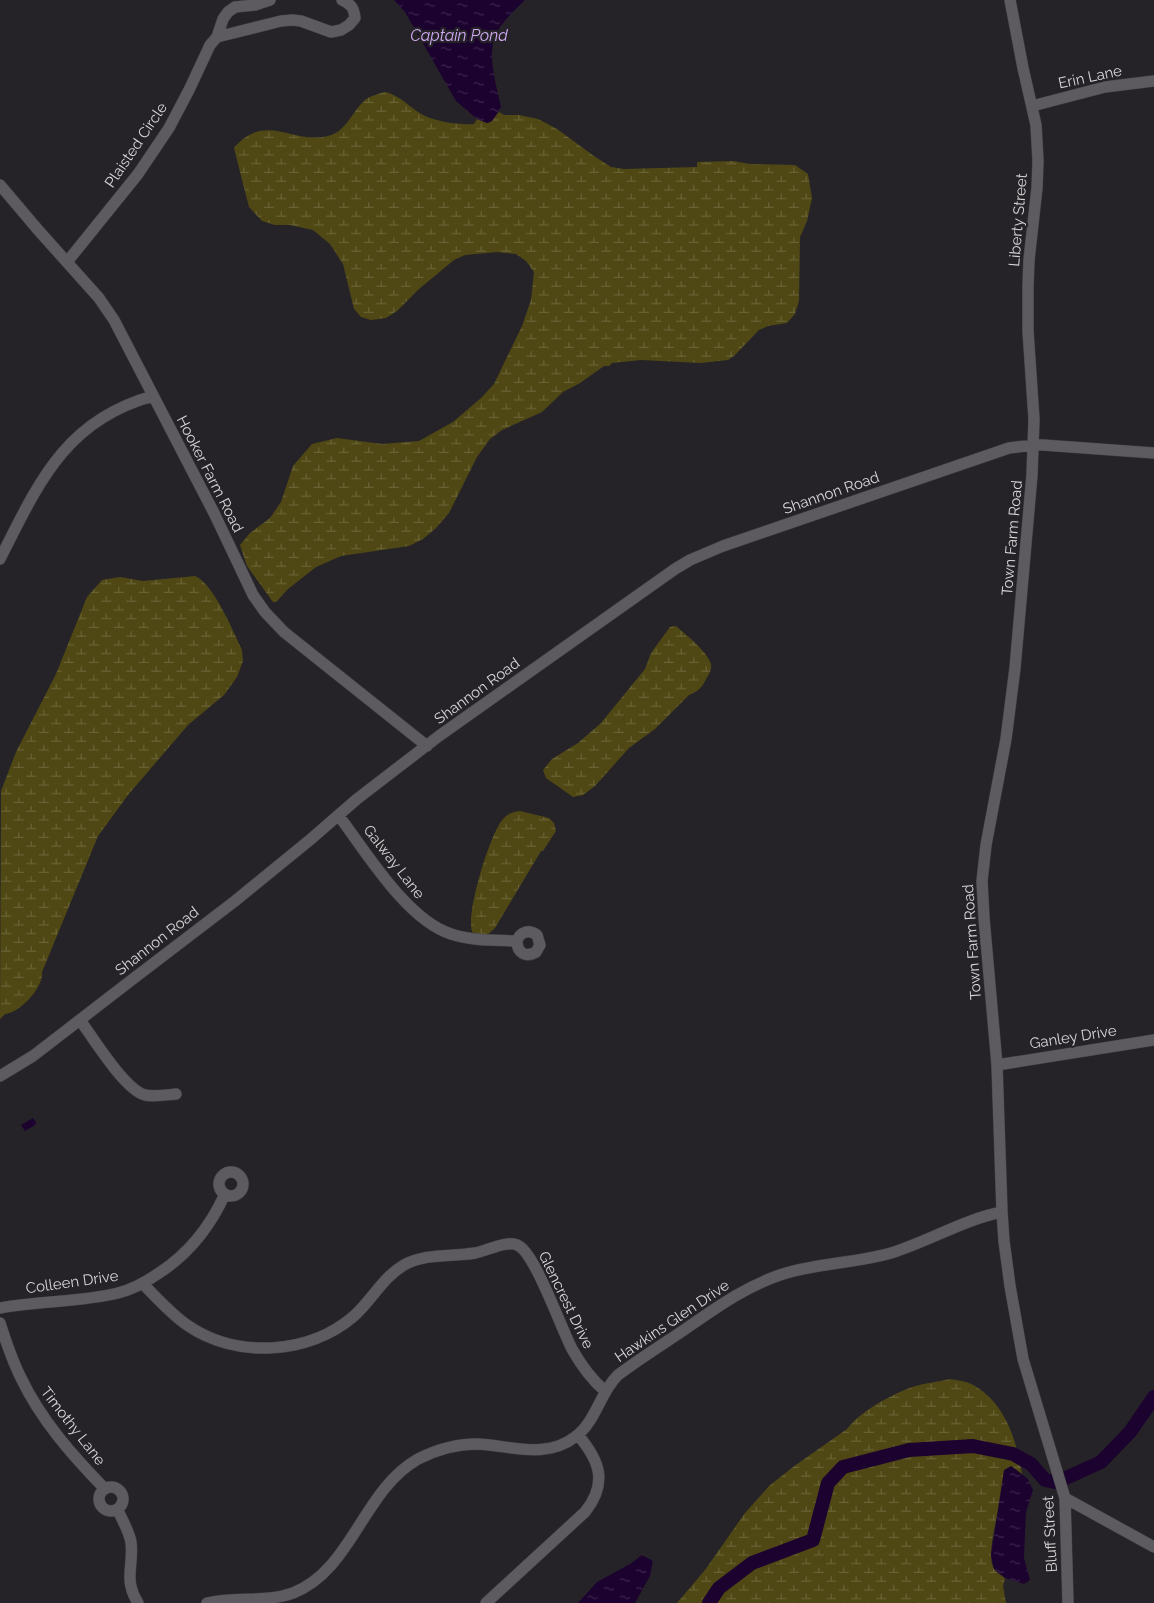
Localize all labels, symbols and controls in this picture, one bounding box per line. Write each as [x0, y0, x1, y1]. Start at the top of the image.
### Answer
water label: Captain Pond [410, 26, 508, 45]
street label: Erin Lane [1057, 61, 1124, 93]
street label: Plaisted Circle [101, 99, 171, 191]
street label: Liberty Street [1005, 173, 1031, 267]
street label: Hooker Farm Road [173, 413, 247, 535]
street label: Shannon Road [780, 468, 882, 518]
street label: Town Farm Road [998, 480, 1026, 596]
street label: Shannon Road [431, 654, 523, 728]
street label: Galway Lane [360, 822, 429, 903]
street label: Town Farm Road [959, 884, 985, 1000]
street label: Shannon Road [112, 903, 202, 979]
street label: Ganley Drive [1028, 1021, 1118, 1053]
street label: Glencrest Drive [535, 1248, 597, 1352]
street label: Colleen Drive [25, 1267, 120, 1297]
street label: Hawkins Glen Drive [611, 1276, 733, 1366]
street label: Timothy Lane [37, 1383, 109, 1469]
street label: Bluff Street [1039, 1495, 1061, 1573]

